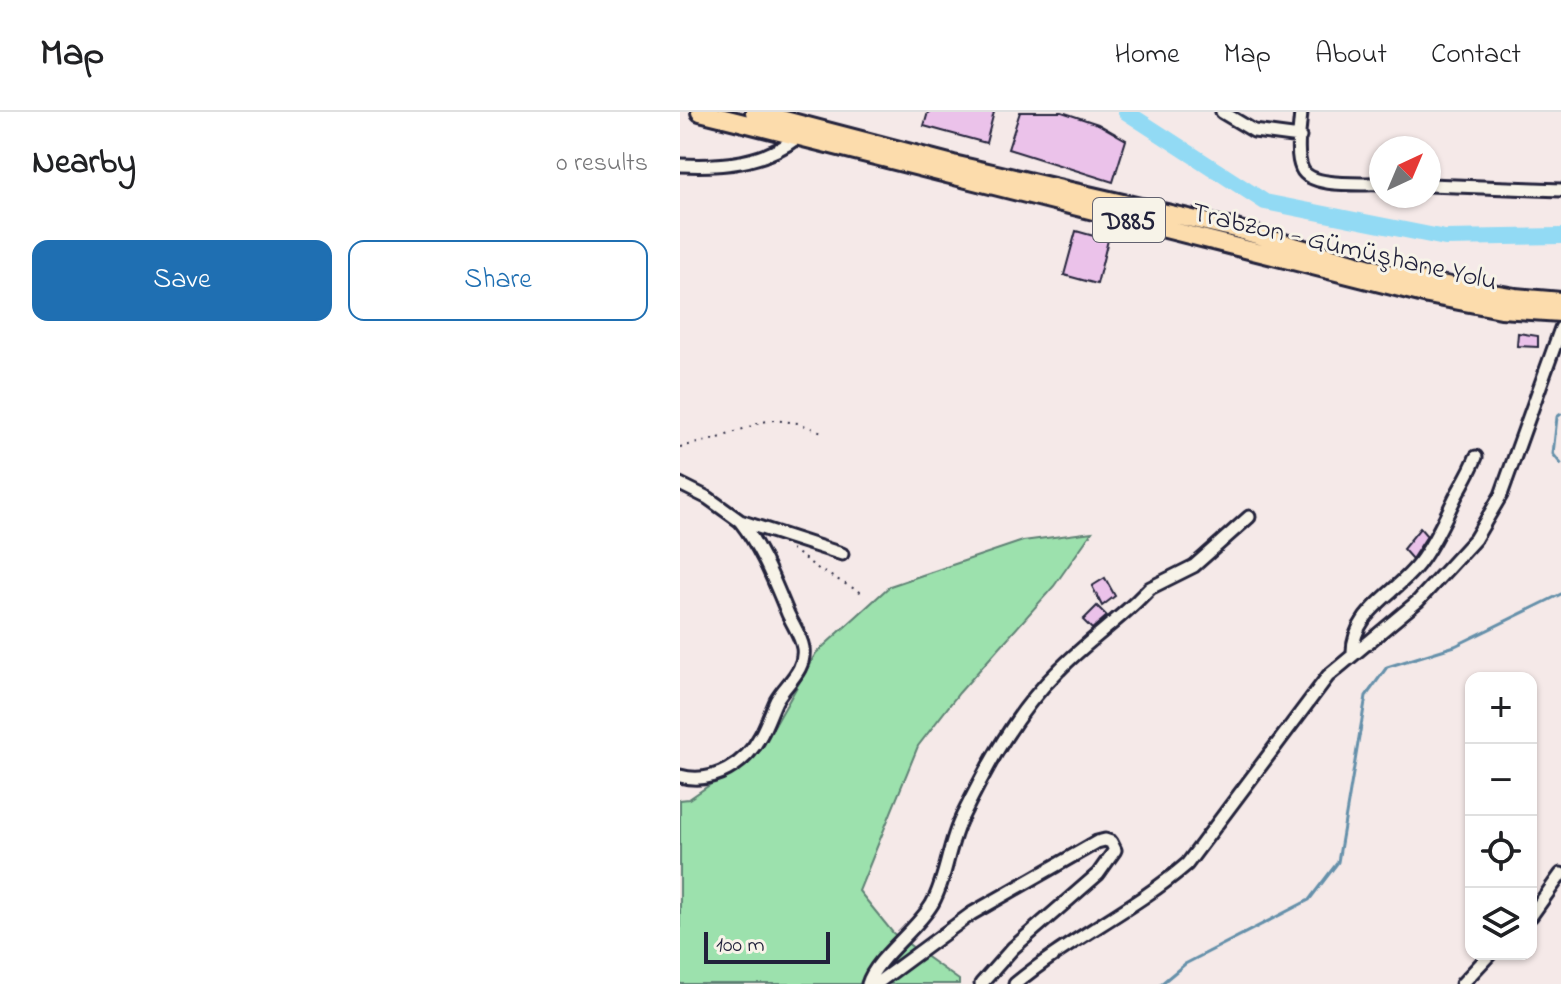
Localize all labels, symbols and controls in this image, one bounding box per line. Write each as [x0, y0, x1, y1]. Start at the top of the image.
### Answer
text: Map [40, 27, 104, 83]
text: Home [1114, 35, 1180, 76]
text: Map [1224, 35, 1271, 76]
text: About [1315, 35, 1387, 76]
text: Contact [1431, 35, 1521, 76]
north arrow [1369, 136, 1441, 208]
text: Nearby [32, 139, 136, 189]
text: 0 results [556, 145, 648, 183]
street label: Trabzon - Gümüşhane Yolu [1187, 193, 1501, 304]
road number: D885 [1093, 198, 1165, 242]
button: Save [32, 240, 332, 321]
button: Share [348, 240, 648, 321]
map controls [1465, 672, 1537, 960]
button: + [1465, 672, 1537, 744]
button: − [1465, 744, 1537, 816]
button: locate [1465, 816, 1537, 888]
button: layers [1465, 888, 1537, 960]
scale bar [704, 928, 830, 964]
text: 100 m [716, 930, 765, 962]

